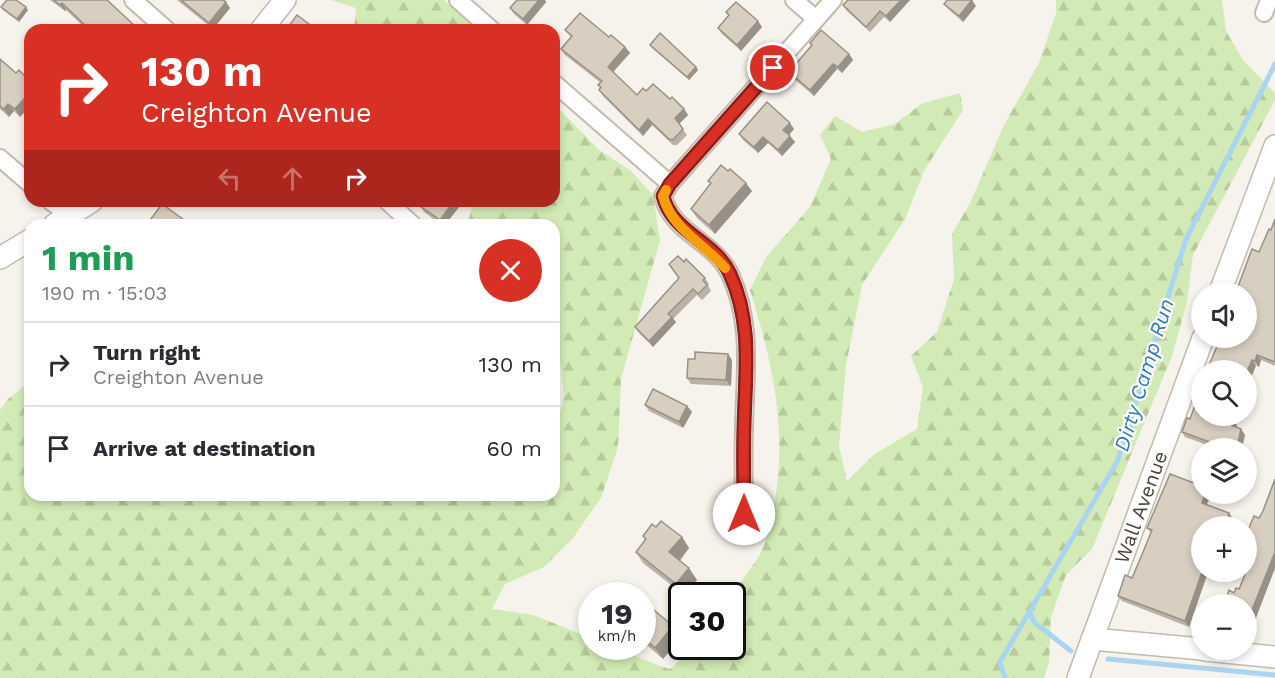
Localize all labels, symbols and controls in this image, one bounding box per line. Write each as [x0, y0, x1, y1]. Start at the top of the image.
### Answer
pin [747, 42, 798, 93]
text: 130 m [141, 47, 263, 96]
icon: right [42, 48, 120, 126]
icon: arrive [756, 51, 789, 84]
text: Creighton Avenue [141, 97, 372, 129]
icon: left [213, 162, 246, 195]
icon: ahead [276, 162, 309, 195]
icon: right [339, 162, 372, 195]
text: 1 min [42, 237, 134, 279]
button: close [479, 239, 542, 302]
text: 190 m · 15:03 [42, 281, 167, 305]
map controls [1191, 282, 1257, 660]
button: sound [1191, 282, 1257, 348]
water label: Dirty Camp Run [1108, 296, 1179, 454]
text: Turn right [93, 340, 200, 365]
icon: right [42, 348, 75, 381]
text: 130 m [478, 352, 542, 377]
button: search [1191, 360, 1257, 426]
text: Creighton Avenue [93, 365, 264, 389]
icon: arrive [42, 432, 75, 465]
text: Arrive at destination [93, 436, 316, 461]
text: 60 m [486, 436, 542, 461]
button: layers [1191, 438, 1257, 504]
street label: Wall Avenue [1109, 448, 1172, 567]
position arrow [712, 482, 776, 546]
button: + [1191, 516, 1257, 582]
speed limit sign: 30 [668, 582, 746, 660]
button: − [1191, 594, 1257, 660]
text: 19 [601, 596, 633, 631]
text: km/h [598, 627, 636, 645]

